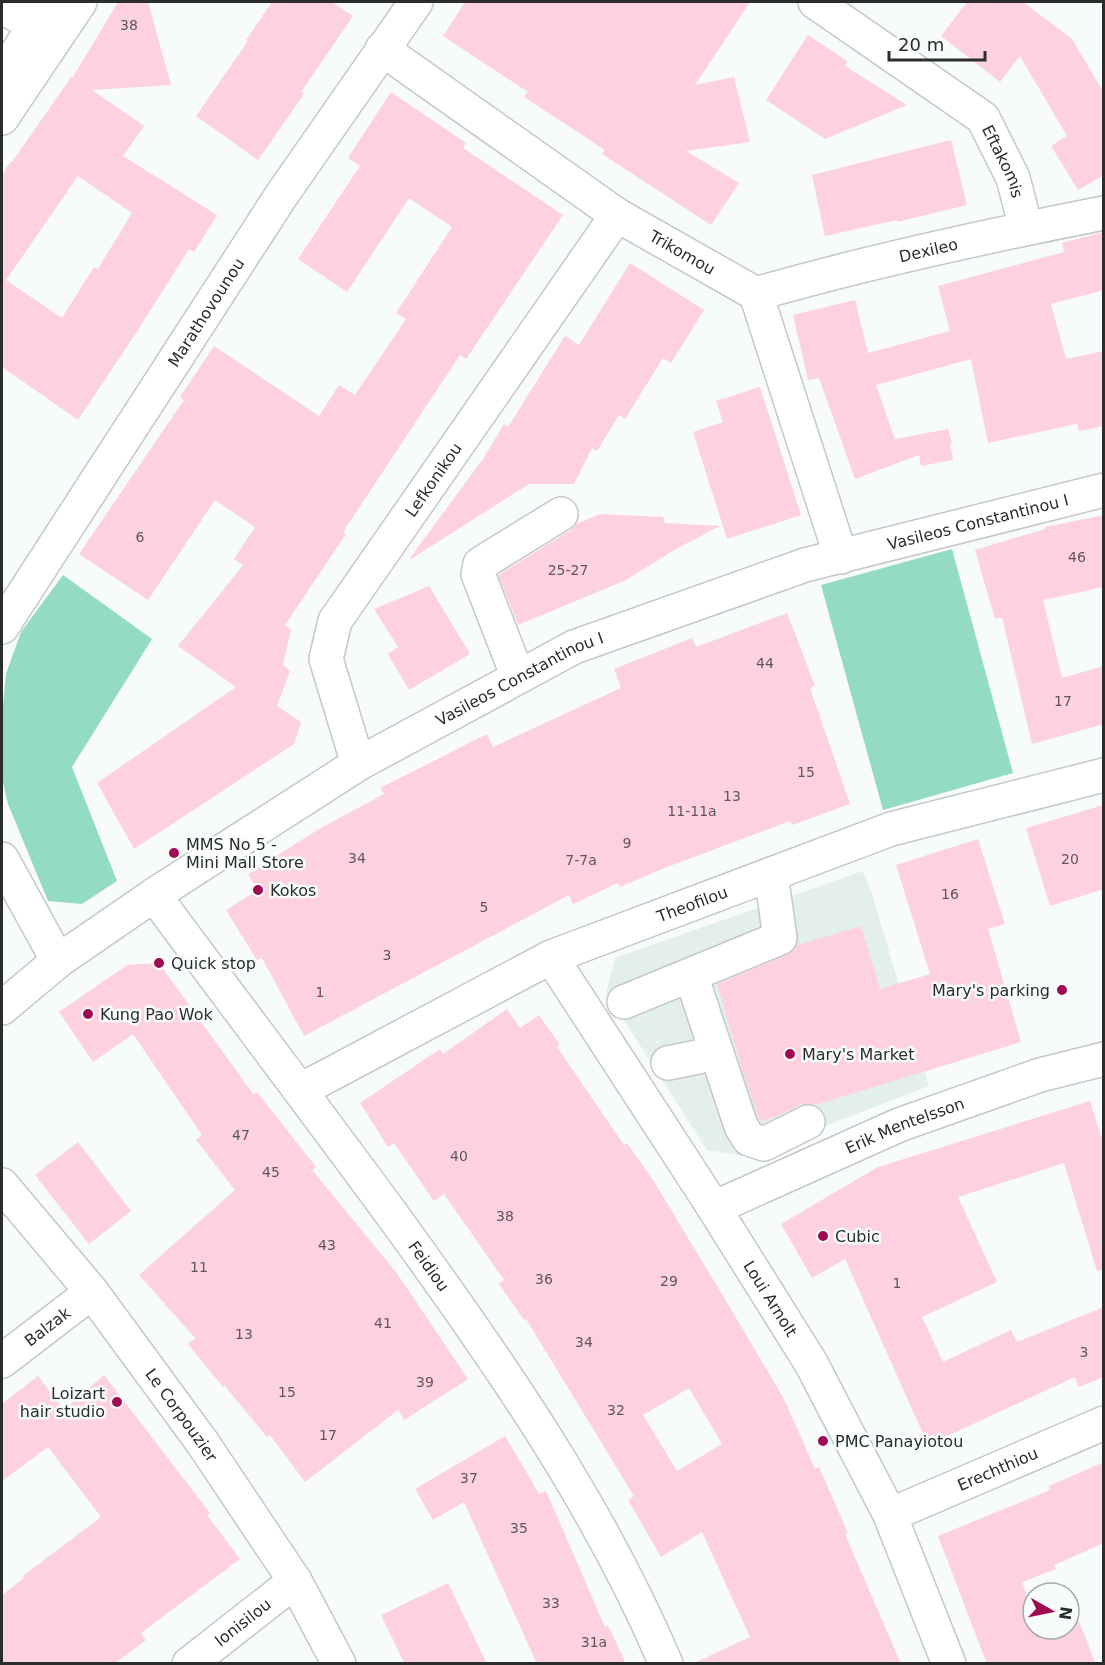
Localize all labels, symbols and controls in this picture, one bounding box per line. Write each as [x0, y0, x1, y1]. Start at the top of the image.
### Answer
house number: 38 [120, 17, 138, 33]
scale bar [889, 24, 985, 62]
text: 20 m [898, 34, 944, 55]
street label: Eftakomis [978, 121, 1027, 200]
street label: Trikomou [645, 226, 719, 278]
street label: Dexileo [897, 234, 960, 266]
street label: Marathovounou [164, 254, 248, 370]
street label: Lefkonikou [401, 439, 466, 520]
street label: Vasileos Constantinou I [885, 490, 1070, 554]
house number: 6 [136, 529, 145, 545]
house number: 46 [1068, 549, 1086, 565]
house number: 25-27 [548, 562, 588, 578]
street label: Vasileos Constantinou I [433, 628, 606, 730]
house number: 44 [756, 655, 774, 671]
house number: 17 [1054, 693, 1072, 709]
house number: 15 [797, 764, 815, 780]
house number: 13 [723, 788, 741, 804]
house number: 11-11a [667, 803, 717, 819]
place label: MMS No 5 - Mini Mall Store [186, 835, 304, 872]
house number: 9 [623, 835, 631, 851]
marker: MMS No 5 - Mini Mall Store [167, 846, 181, 860]
house number: 34 [348, 850, 366, 866]
house number: 20 [1061, 851, 1079, 867]
house number: 7-7a [565, 852, 597, 868]
place label: Kokos [270, 881, 316, 900]
street label: Theofilou [653, 882, 730, 926]
marker: Kokos [251, 883, 265, 897]
house number: 16 [941, 886, 959, 902]
house number: 5 [480, 899, 488, 915]
house number: 3 [383, 947, 391, 963]
place label: Quick stop [171, 954, 256, 973]
marker: Quick stop [152, 956, 166, 970]
place label: Mary's parking [932, 981, 1050, 1000]
marker: Mary's parking [1055, 983, 1069, 997]
house number: 1 [316, 984, 324, 1000]
place label: Kung Pao Wok [100, 1005, 214, 1024]
marker: Kung Pao Wok [81, 1007, 95, 1021]
place label: Mary's Market [802, 1045, 914, 1064]
marker: Mary's Market [783, 1047, 797, 1061]
street label: Erik Mentelsson [842, 1093, 967, 1157]
house number: 47 [232, 1127, 250, 1143]
house number: 40 [450, 1148, 468, 1164]
house number: 45 [262, 1164, 280, 1180]
house number: 38 [496, 1208, 514, 1224]
place label: Cubic [835, 1227, 880, 1246]
marker: Cubic [816, 1229, 830, 1243]
house number: 43 [318, 1237, 336, 1253]
street label: Feidiou [405, 1237, 454, 1295]
street label: Loui Arnolt [740, 1257, 801, 1340]
house number: 11 [190, 1259, 208, 1275]
house number: 36 [535, 1271, 553, 1287]
house number: 29 [660, 1273, 678, 1289]
house number: 1 [893, 1275, 901, 1291]
street label: Balzak [21, 1302, 75, 1350]
house number: 41 [374, 1315, 392, 1331]
house number: 13 [235, 1326, 253, 1342]
house number: 34 [575, 1334, 593, 1350]
house number: 3 [1080, 1344, 1088, 1360]
street label: Le Corpouzier [142, 1365, 222, 1465]
house number: 39 [416, 1374, 434, 1390]
place label: Loizart hair studio [20, 1384, 105, 1421]
house number: 15 [278, 1384, 296, 1400]
marker: Loizart hair studio [110, 1395, 124, 1409]
house number: 32 [607, 1402, 625, 1418]
house number: 17 [319, 1427, 337, 1443]
place label: PMC Panayiotou [835, 1432, 963, 1451]
marker: PMC Panayiotou [816, 1434, 830, 1448]
street label: Erechthiou [954, 1443, 1041, 1494]
house number: 37 [460, 1470, 478, 1486]
house number: 35 [510, 1520, 528, 1536]
north arrow [1021, 1581, 1081, 1641]
street label: Ionisilou [211, 1594, 274, 1650]
house number: 33 [542, 1595, 560, 1611]
text: N [1055, 1605, 1076, 1621]
house number: 31a [581, 1634, 607, 1650]

